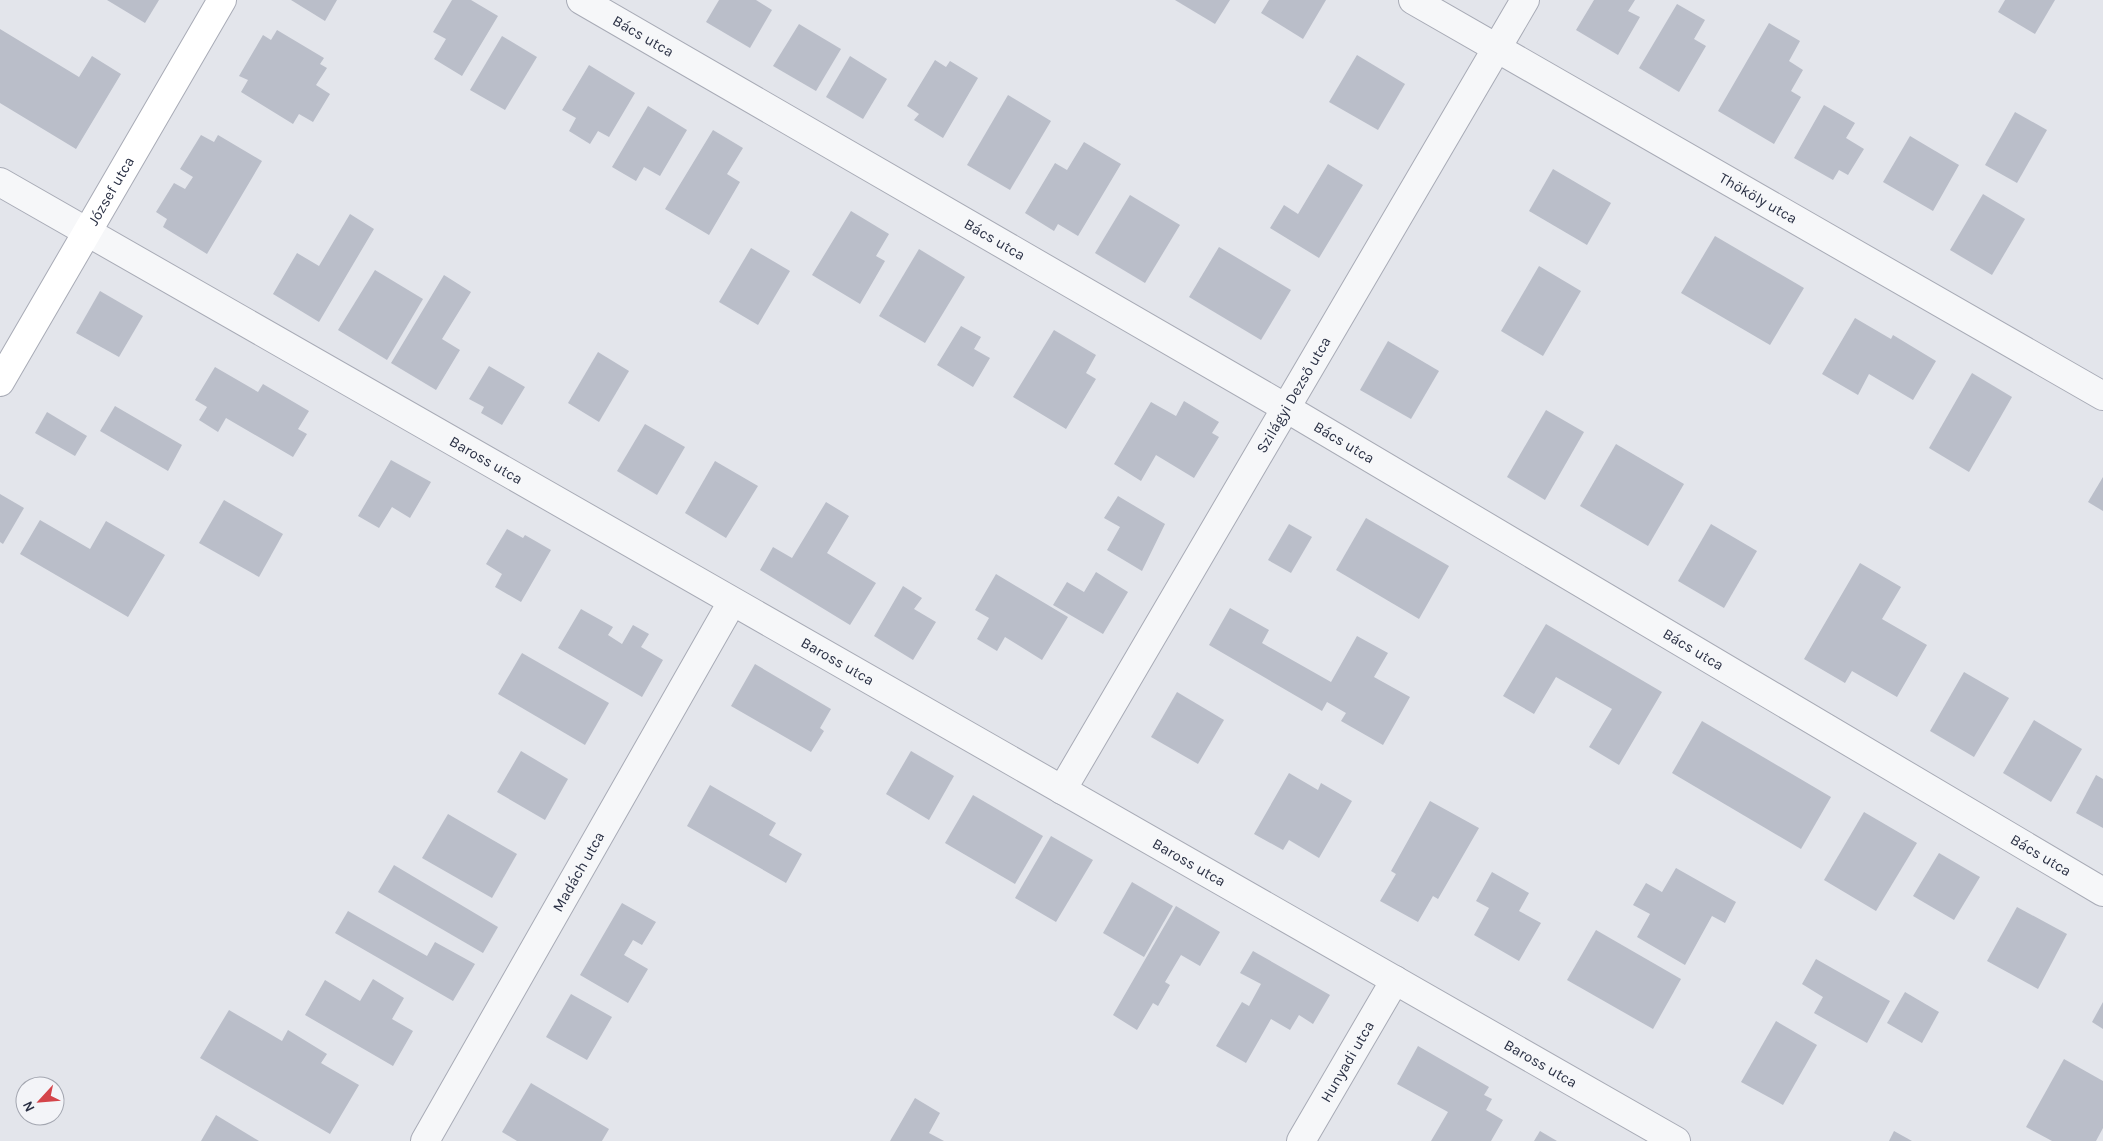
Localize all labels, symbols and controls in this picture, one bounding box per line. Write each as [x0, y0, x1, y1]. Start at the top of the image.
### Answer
street label: Bács utca [610, 11, 677, 61]
street label: József utca [84, 153, 138, 228]
street label: Thököly utca [1716, 169, 1800, 228]
street label: Bács utca [961, 215, 1028, 264]
street label: Szilágyi Dezső utca [1252, 333, 1335, 456]
street label: Bács utca [1310, 417, 1378, 467]
street label: Baross utca [446, 432, 526, 488]
street label: Bács utca [1660, 624, 1727, 674]
street label: Baross utca [798, 633, 877, 689]
street label: Madách utca [549, 828, 608, 915]
street label: Bács utca [2007, 830, 2075, 880]
street label: Baross utca [1149, 834, 1229, 890]
street label: Hunyadi utca [1317, 1018, 1378, 1105]
street label: Baross utca [1501, 1036, 1580, 1092]
north arrow [15, 1076, 65, 1126]
text: N [19, 1098, 39, 1115]

